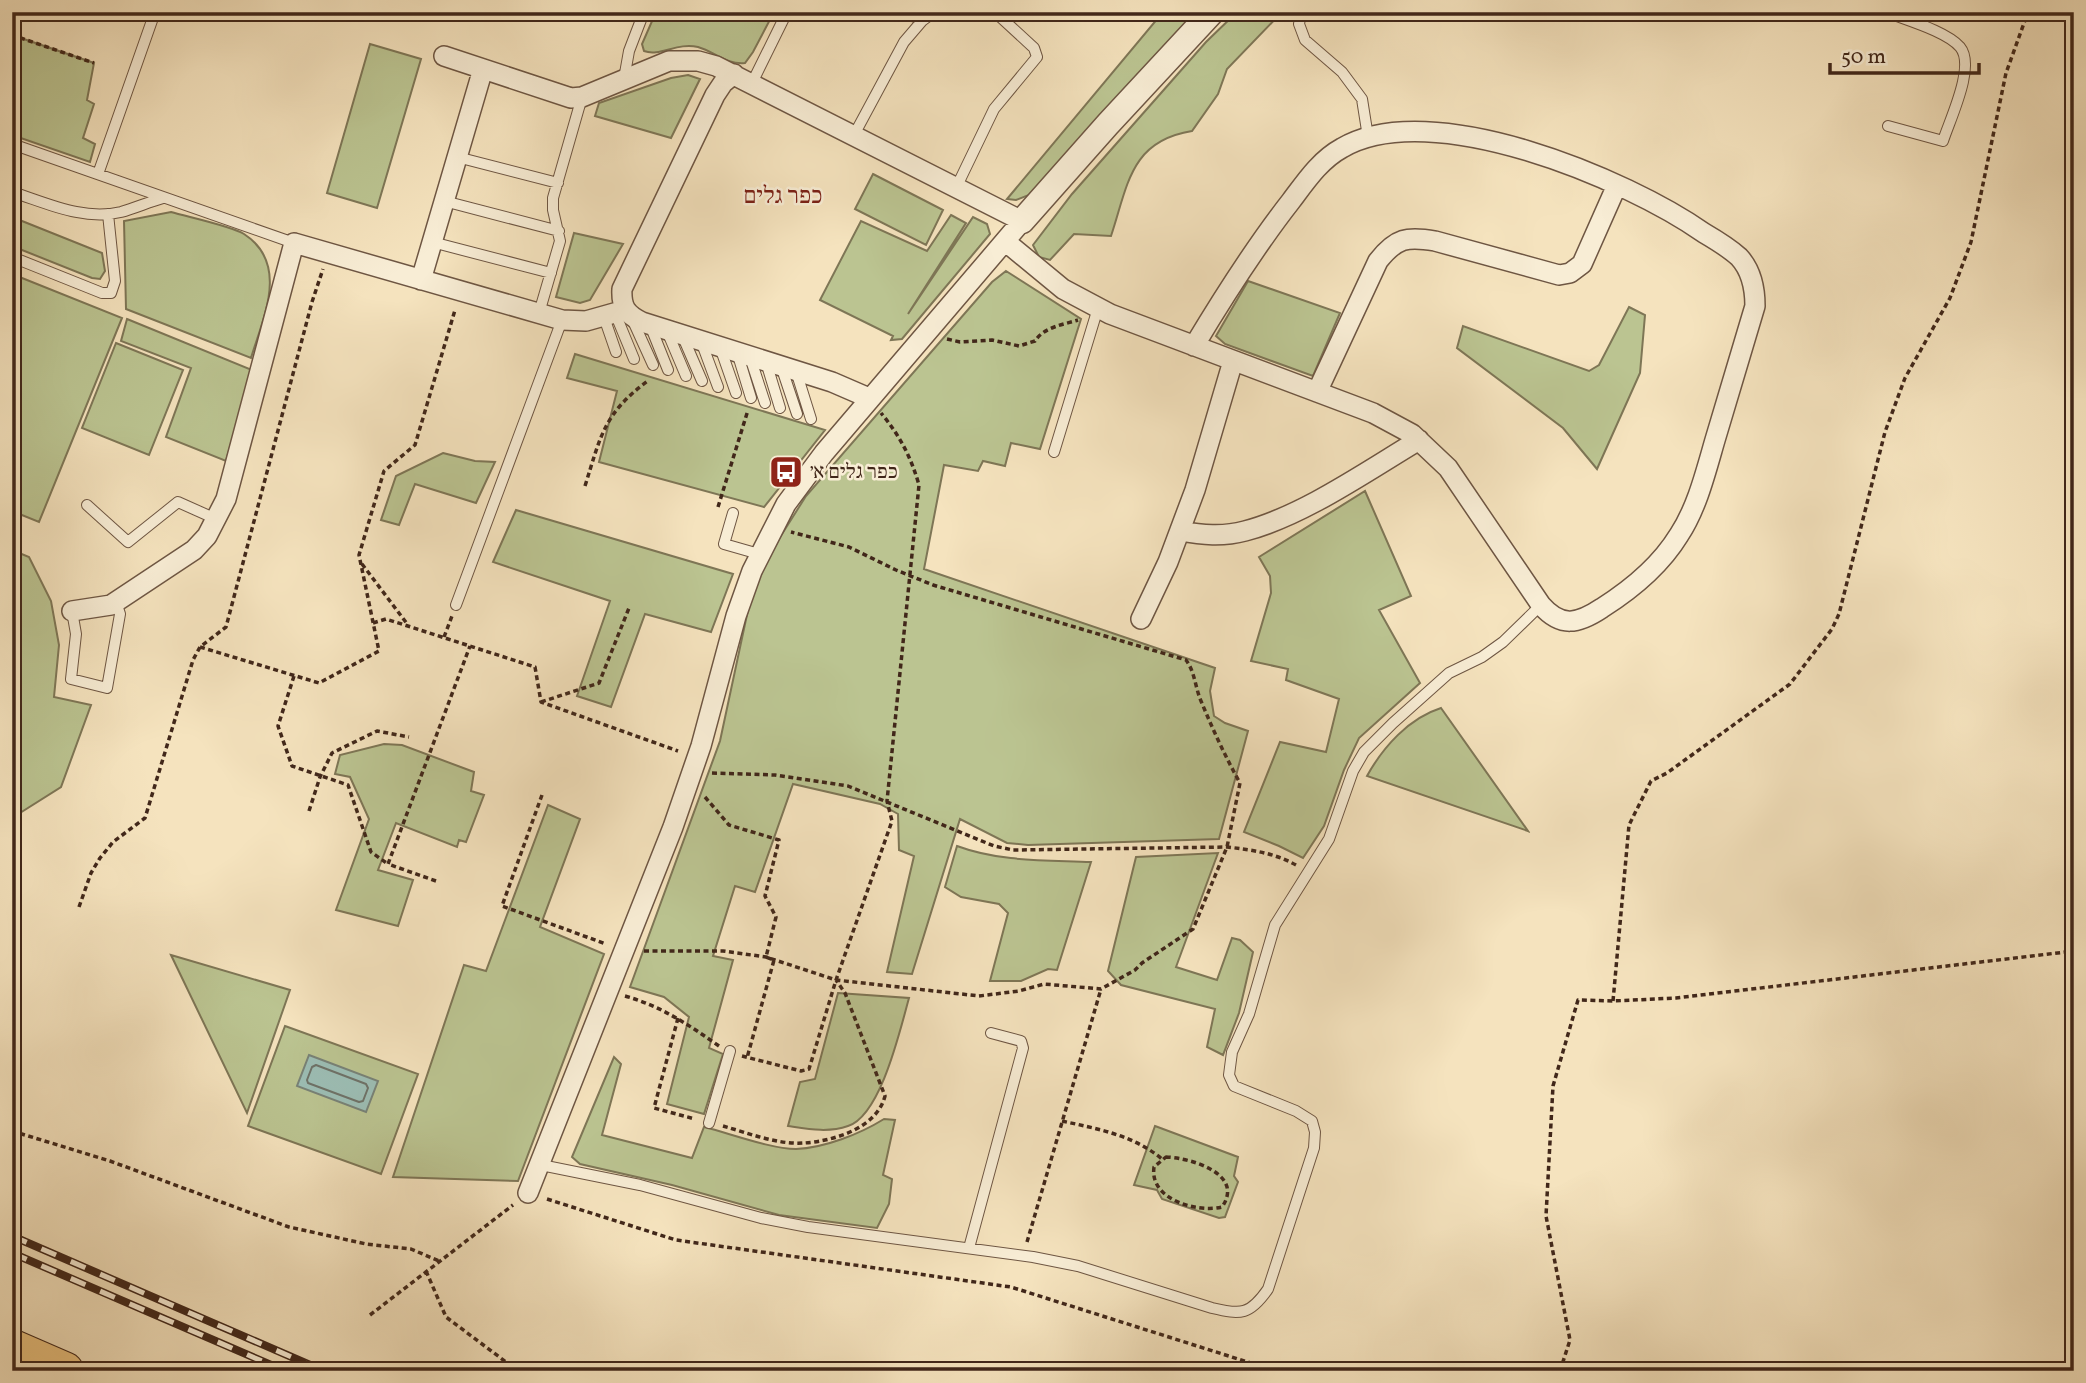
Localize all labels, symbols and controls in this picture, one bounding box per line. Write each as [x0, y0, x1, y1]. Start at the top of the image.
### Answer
scale bar [1830, 32, 1979, 76]
text: 50 m [1841, 43, 1886, 72]
district label: כפר גלים [743, 180, 823, 214]
bus stop icon: כפר גלים א׳ [767, 453, 805, 491]
place label: כפר גלים א׳ [810, 458, 898, 487]

